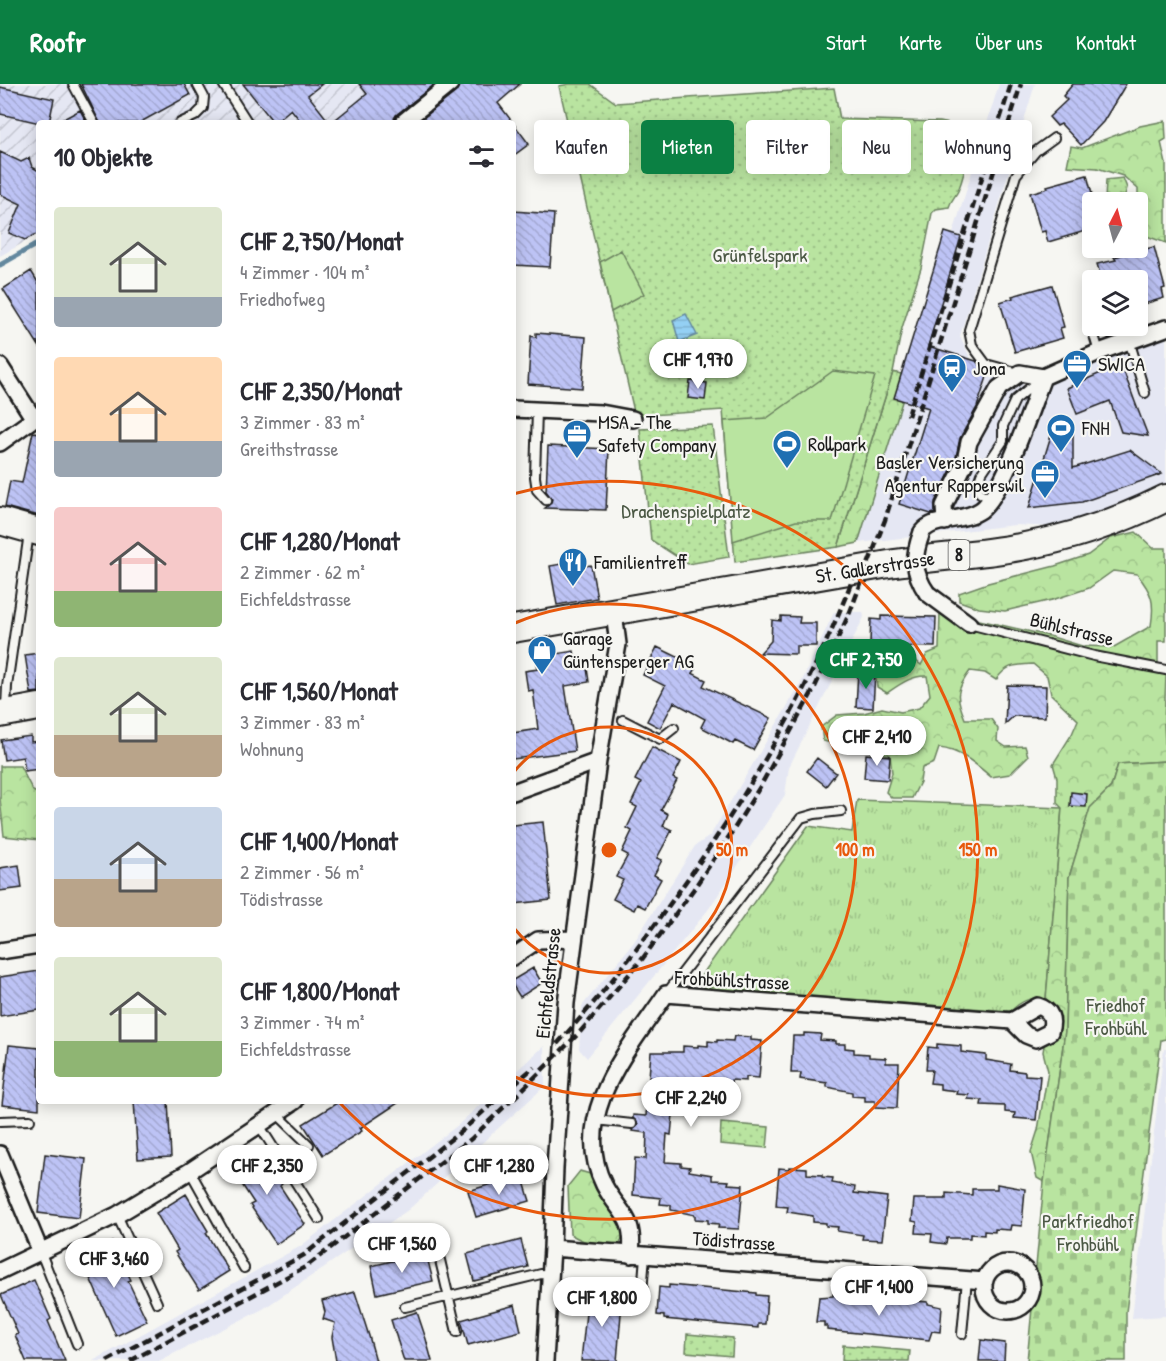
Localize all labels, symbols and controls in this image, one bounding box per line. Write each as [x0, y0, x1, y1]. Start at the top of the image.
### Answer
text: Roofr [30, 23, 86, 61]
text: Start [826, 28, 866, 57]
text: Karte [899, 28, 942, 57]
text: Über uns [975, 28, 1043, 57]
text: Kontakt [1076, 28, 1136, 57]
chip: Kaufen [534, 120, 629, 174]
chip: Mieten [641, 120, 734, 174]
chip: Filter [746, 120, 830, 174]
chip: Neu [842, 120, 911, 174]
chip: Wohnung [923, 120, 1032, 174]
text: 10 Objekte [54, 139, 153, 174]
icon: filters [465, 140, 498, 173]
north arrow [1082, 192, 1148, 258]
map controls [1082, 192, 1148, 336]
text: CHF 2,750/Monat [240, 223, 403, 258]
icon: home [102, 231, 174, 303]
park label: Grünfelspark [713, 241, 807, 268]
text: 4 Zimmer · 104 m² [240, 258, 369, 285]
button: layers [1082, 270, 1148, 336]
text: Friedhofweg [240, 285, 325, 312]
pin: CHF 1,970 [629, 339, 767, 390]
text: CHF 1,970 [663, 345, 733, 372]
office icon: SWICA [1061, 348, 1093, 390]
place label: SWICA [1098, 350, 1145, 377]
station icon: Jona [936, 352, 968, 394]
place label: Jona [973, 354, 1006, 381]
text: CHF 2,350/Monat [240, 373, 402, 408]
icon: home [102, 381, 174, 453]
text: 3 Zimmer · 83 m² [240, 408, 365, 435]
place label: MSA - The Safety Company [598, 408, 717, 458]
sports icon: FNH [1045, 412, 1077, 454]
place label: FNH [1081, 414, 1110, 441]
office icon: MSA - The Safety Company [561, 418, 593, 460]
sports icon: Rollpark [771, 428, 803, 470]
place label: Rollpark [808, 430, 866, 457]
text: Greithstrasse [240, 435, 339, 462]
place label: Basler Versicherung Agentur Rapperswil [876, 448, 1025, 498]
office icon: Basler Versicherung Agentur Rapperswil [1029, 458, 1061, 500]
park label: Drachenspielplatz [621, 497, 751, 524]
text: CHF 1,280/Monat [240, 523, 400, 558]
icon: home [102, 531, 174, 603]
road number: 8 [948, 540, 970, 570]
street label: St. Gallerstrasse [813, 544, 936, 589]
restaurant icon: Familientreff [557, 546, 589, 588]
place label: Familientreff [593, 548, 688, 575]
text: 2 Zimmer · 62 m² [240, 558, 365, 585]
text: Eichfeldstrasse [240, 585, 351, 612]
street label: Bühlstrasse [1027, 605, 1117, 652]
place label: Garage Güntensperger AG [563, 624, 694, 674]
shop icon: Garage Güntensperger AG [526, 634, 558, 676]
pin: CHF 2,750 [797, 639, 935, 690]
text: CHF 2,750 [829, 645, 903, 672]
text: CHF 1,560/Monat [240, 673, 398, 708]
icon: home [102, 681, 174, 753]
text: 3 Zimmer · 83 m² [240, 708, 365, 735]
pin: CHF 2,410 [808, 716, 946, 767]
text: CHF 2,410 [842, 722, 912, 749]
text: Wohnung [240, 735, 304, 762]
text: CHF 1,400/Monat [240, 823, 398, 858]
icon: home [102, 831, 174, 903]
text: 50 m [716, 837, 748, 862]
text: 100 m [835, 837, 875, 862]
text: 150 m [959, 837, 997, 862]
centre of rings [599, 840, 619, 860]
text: 2 Zimmer · 56 m² [240, 858, 364, 885]
text: Tödistrasse [240, 885, 323, 912]
street label: Eichfeldstrasse [528, 926, 567, 1040]
street label: Frohbühlstrasse [673, 963, 790, 996]
text: CHF 1,800/Monat [240, 973, 399, 1008]
icon: home [102, 981, 174, 1053]
park label: Friedhof Frohbühl [1084, 991, 1147, 1041]
text: 3 Zimmer · 74 m² [240, 1008, 364, 1035]
text: Eichfeldstrasse [240, 1035, 351, 1062]
pin: CHF 2,240 [622, 1077, 760, 1128]
text: CHF 2,240 [655, 1083, 727, 1110]
pin: CHF 2,350 [198, 1145, 336, 1196]
pin: CHF 1,280 [430, 1145, 568, 1196]
text: CHF 2,350 [231, 1151, 303, 1178]
text: CHF 1,280 [464, 1151, 534, 1178]
park label: Parkfriedhof Frohbühl [1042, 1207, 1134, 1257]
pin: CHF 1,560 [333, 1223, 471, 1274]
street label: Tödistrasse [692, 1224, 777, 1257]
text: CHF 1,560 [367, 1229, 437, 1256]
pin: CHF 3,460 [45, 1238, 183, 1289]
text: CHF 3,460 [79, 1244, 149, 1271]
pin: CHF 1,400 [810, 1266, 948, 1317]
text: CHF 1,400 [844, 1272, 914, 1299]
pin: CHF 1,800 [533, 1277, 671, 1328]
text: CHF 1,800 [567, 1283, 637, 1310]

